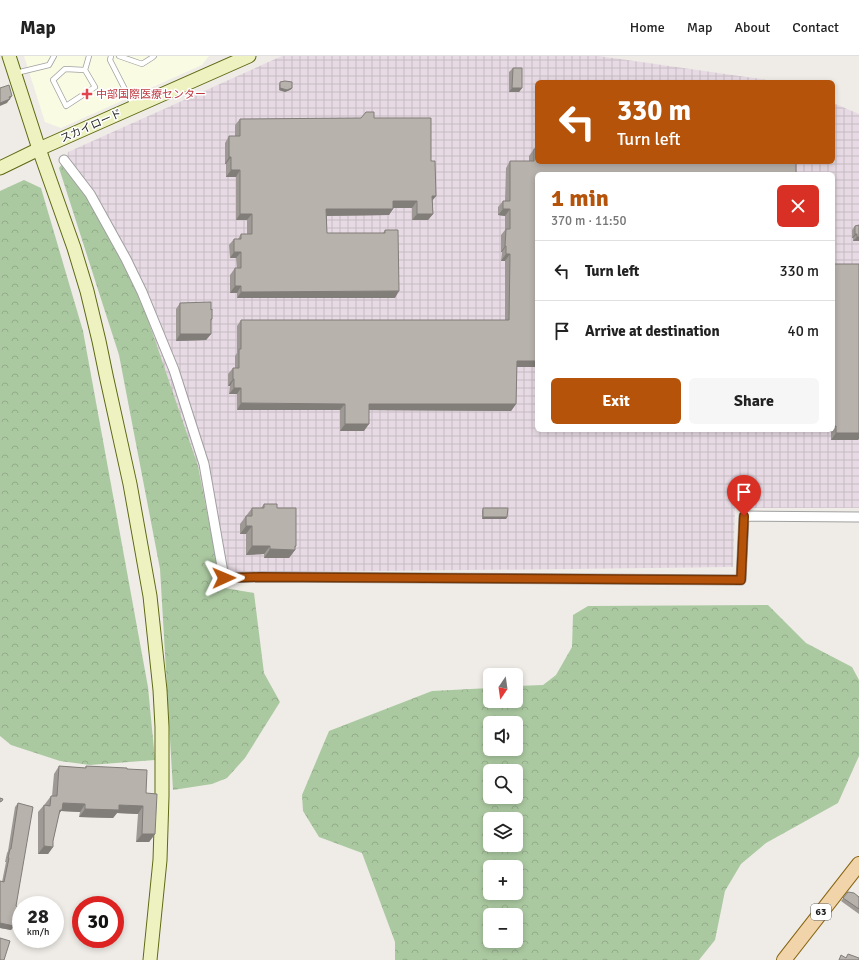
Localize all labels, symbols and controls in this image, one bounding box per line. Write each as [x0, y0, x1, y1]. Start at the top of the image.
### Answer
text: Map [20, 16, 56, 40]
text: Home [630, 19, 665, 36]
text: Map [687, 19, 712, 36]
text: About [734, 19, 770, 36]
text: Contact [792, 19, 839, 36]
marker: 中部国際医療センター [81, 88, 93, 100]
place label: 中部国際医療センター [96, 88, 206, 101]
text: 330 m [617, 94, 691, 128]
icon: left [551, 96, 603, 148]
street label: スカイロード [58, 107, 124, 145]
text: Turn left [617, 128, 680, 150]
text: 1 min [551, 183, 609, 213]
button: close [777, 185, 819, 227]
text: 370 m · 11:50 [551, 213, 627, 229]
icon: left [551, 260, 573, 282]
text: Turn left [585, 262, 639, 280]
text: 330 m [779, 262, 819, 280]
icon: arrive [551, 320, 573, 342]
text: Arrive at destination [585, 322, 720, 340]
text: 40 m [788, 322, 819, 340]
button: Exit [551, 378, 681, 424]
button: Share [689, 378, 819, 424]
pin [727, 475, 761, 516]
icon: arrive [733, 481, 755, 503]
position arrow [203, 557, 245, 599]
north arrow [483, 668, 523, 708]
map controls [483, 668, 523, 948]
button: sound [483, 716, 523, 756]
button: search [483, 764, 523, 804]
button: layers [483, 812, 523, 852]
button: + [483, 860, 523, 900]
speed limit sign: 30 [72, 896, 124, 948]
text: 28 [27, 904, 49, 929]
road number: 63 [811, 904, 831, 920]
button: − [483, 908, 523, 948]
text: km/h [27, 926, 49, 938]

